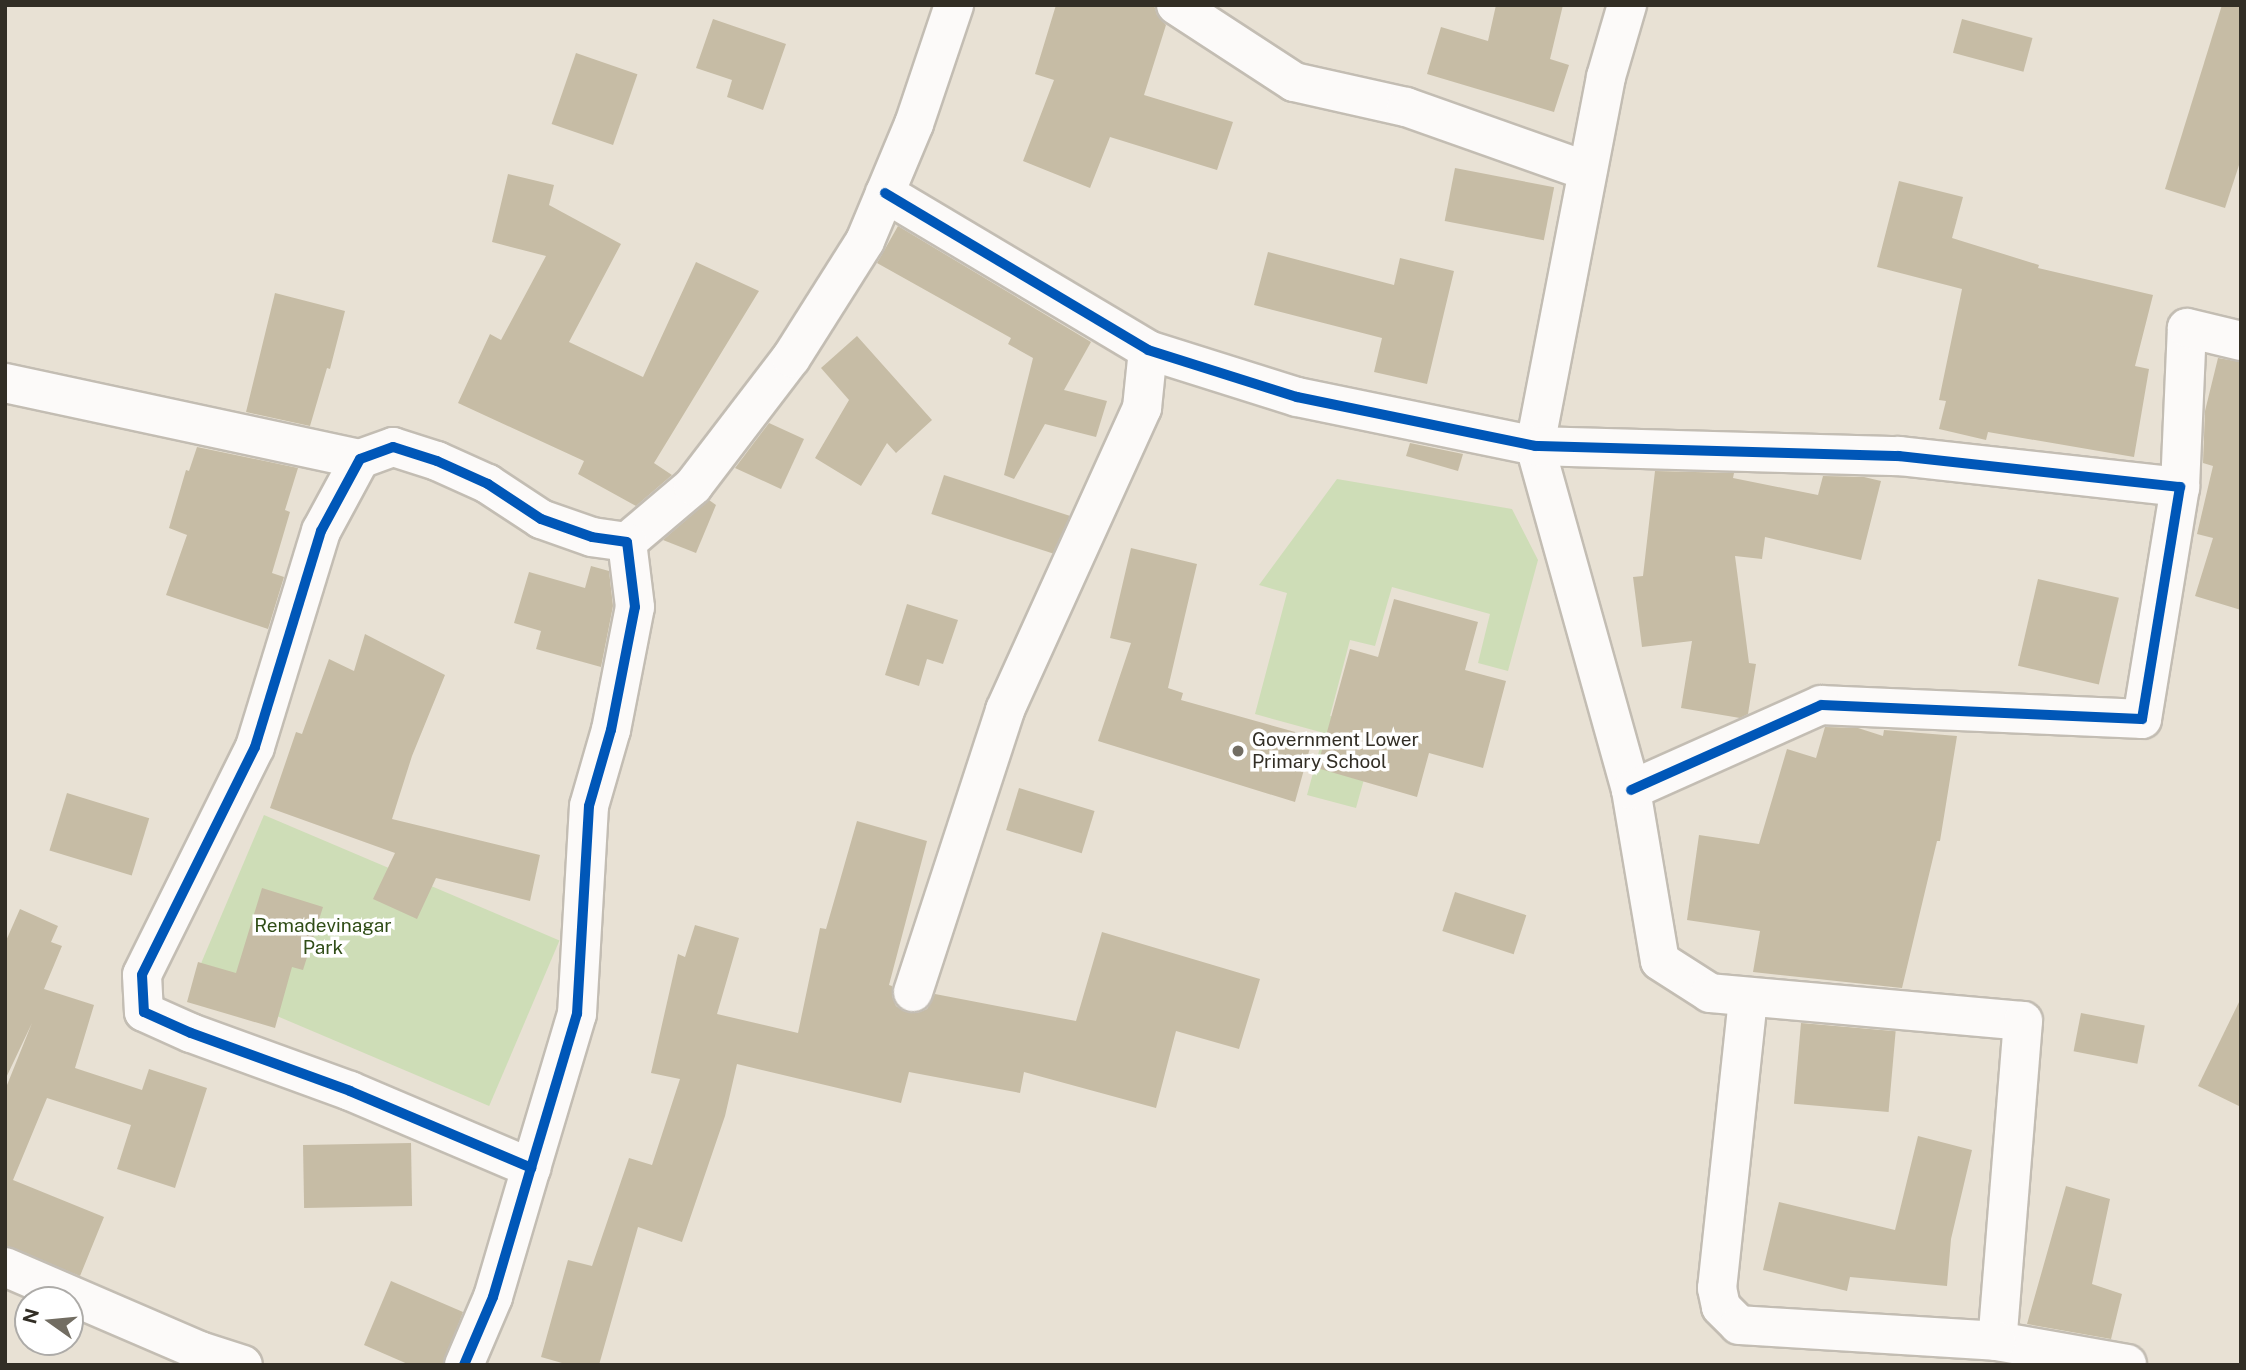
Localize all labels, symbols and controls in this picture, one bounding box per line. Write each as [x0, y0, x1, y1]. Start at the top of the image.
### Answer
place label: Government Lower Primary School [1252, 729, 1419, 773]
marker: Government Lower Primary School [1230, 743, 1246, 759]
park label: Remadevinagar Park [254, 915, 392, 959]
north arrow [14, 1286, 84, 1356]
text: N [18, 1306, 43, 1326]

